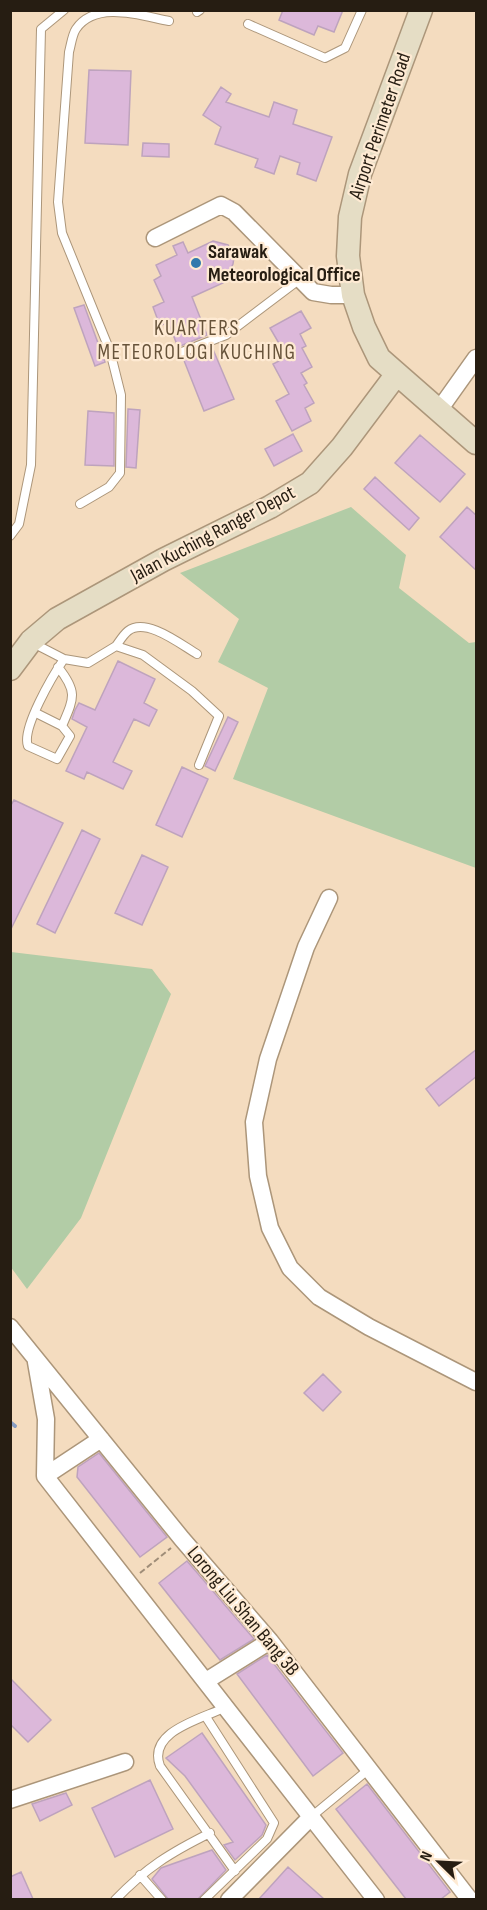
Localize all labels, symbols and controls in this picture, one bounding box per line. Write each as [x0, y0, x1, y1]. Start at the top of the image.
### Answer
street label: Airport Perimeter Road [343, 50, 416, 203]
place label: Sarawak Meteorological Office [208, 240, 361, 287]
marker: Sarawak Meteorological Office [189, 256, 203, 270]
district label: KUARTERS METEOROLOGI KUCHING [98, 316, 296, 365]
street label: Jalan Kuching Ranger Depot [126, 480, 299, 588]
street label: Lorong Liu Shan Bang 3B [182, 1541, 304, 1681]
north arrow [409, 1832, 469, 1892]
text: N [416, 1849, 437, 1864]

